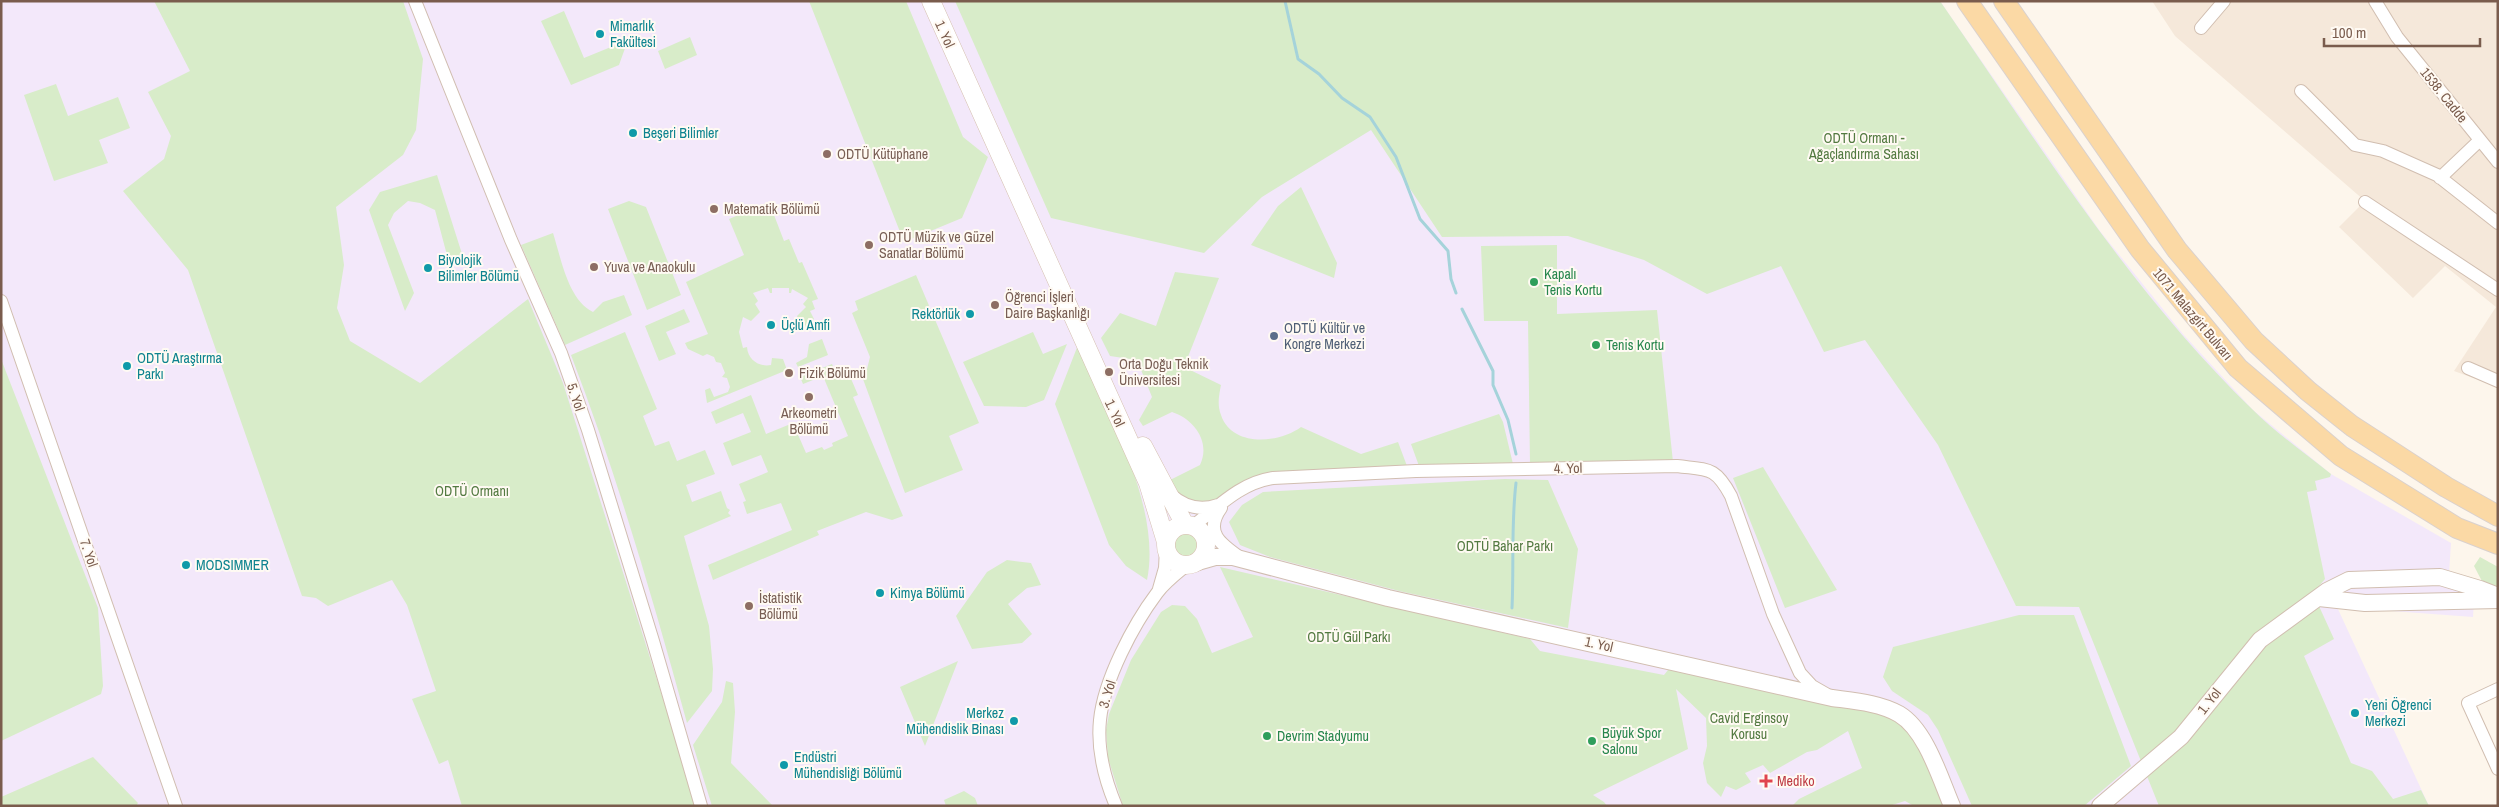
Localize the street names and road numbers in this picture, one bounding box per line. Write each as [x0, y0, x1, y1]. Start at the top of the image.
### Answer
street label: 1. Yol [931, 17, 959, 51]
street label: 1538. Cadde [2416, 64, 2472, 126]
street label: 1071 Malazgirt Bulvarı [2149, 264, 2237, 364]
street label: 5. Yol [563, 381, 589, 413]
street label: 1. Yol [1101, 396, 1129, 430]
street label: 4. Yol [1554, 459, 1582, 477]
street label: 7. Yol [76, 537, 102, 569]
street label: 1. Yol [1583, 632, 1615, 656]
street label: 3. Yol [1094, 678, 1120, 710]
street label: 1. Yol [2193, 684, 2225, 718]

